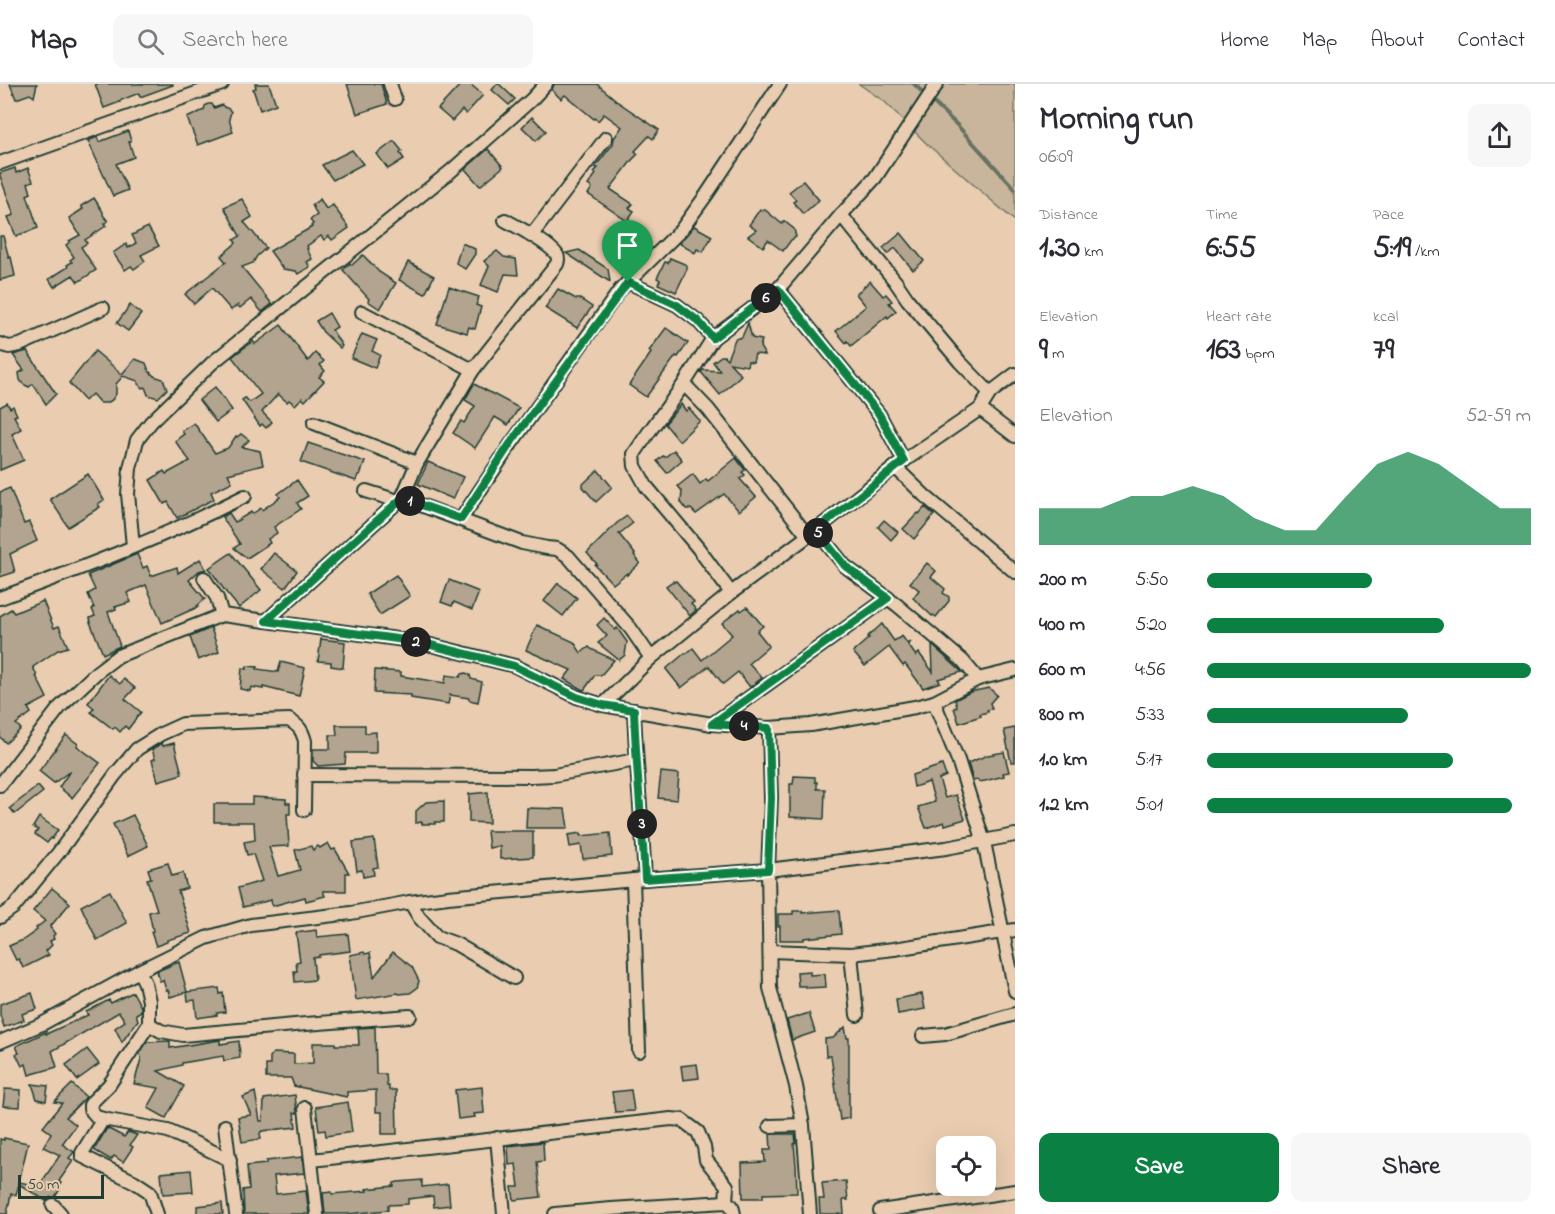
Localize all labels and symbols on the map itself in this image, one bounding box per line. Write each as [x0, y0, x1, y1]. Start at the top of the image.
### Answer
pin [602, 220, 653, 282]
pin: 6 [751, 283, 781, 313]
pin: 1 [395, 486, 425, 516]
pin: 5 [803, 518, 833, 548]
pin: 2 [401, 627, 431, 657]
pin: 4 [729, 711, 759, 741]
pin: 3 [627, 809, 657, 839]
scale bar [18, 1172, 104, 1200]

